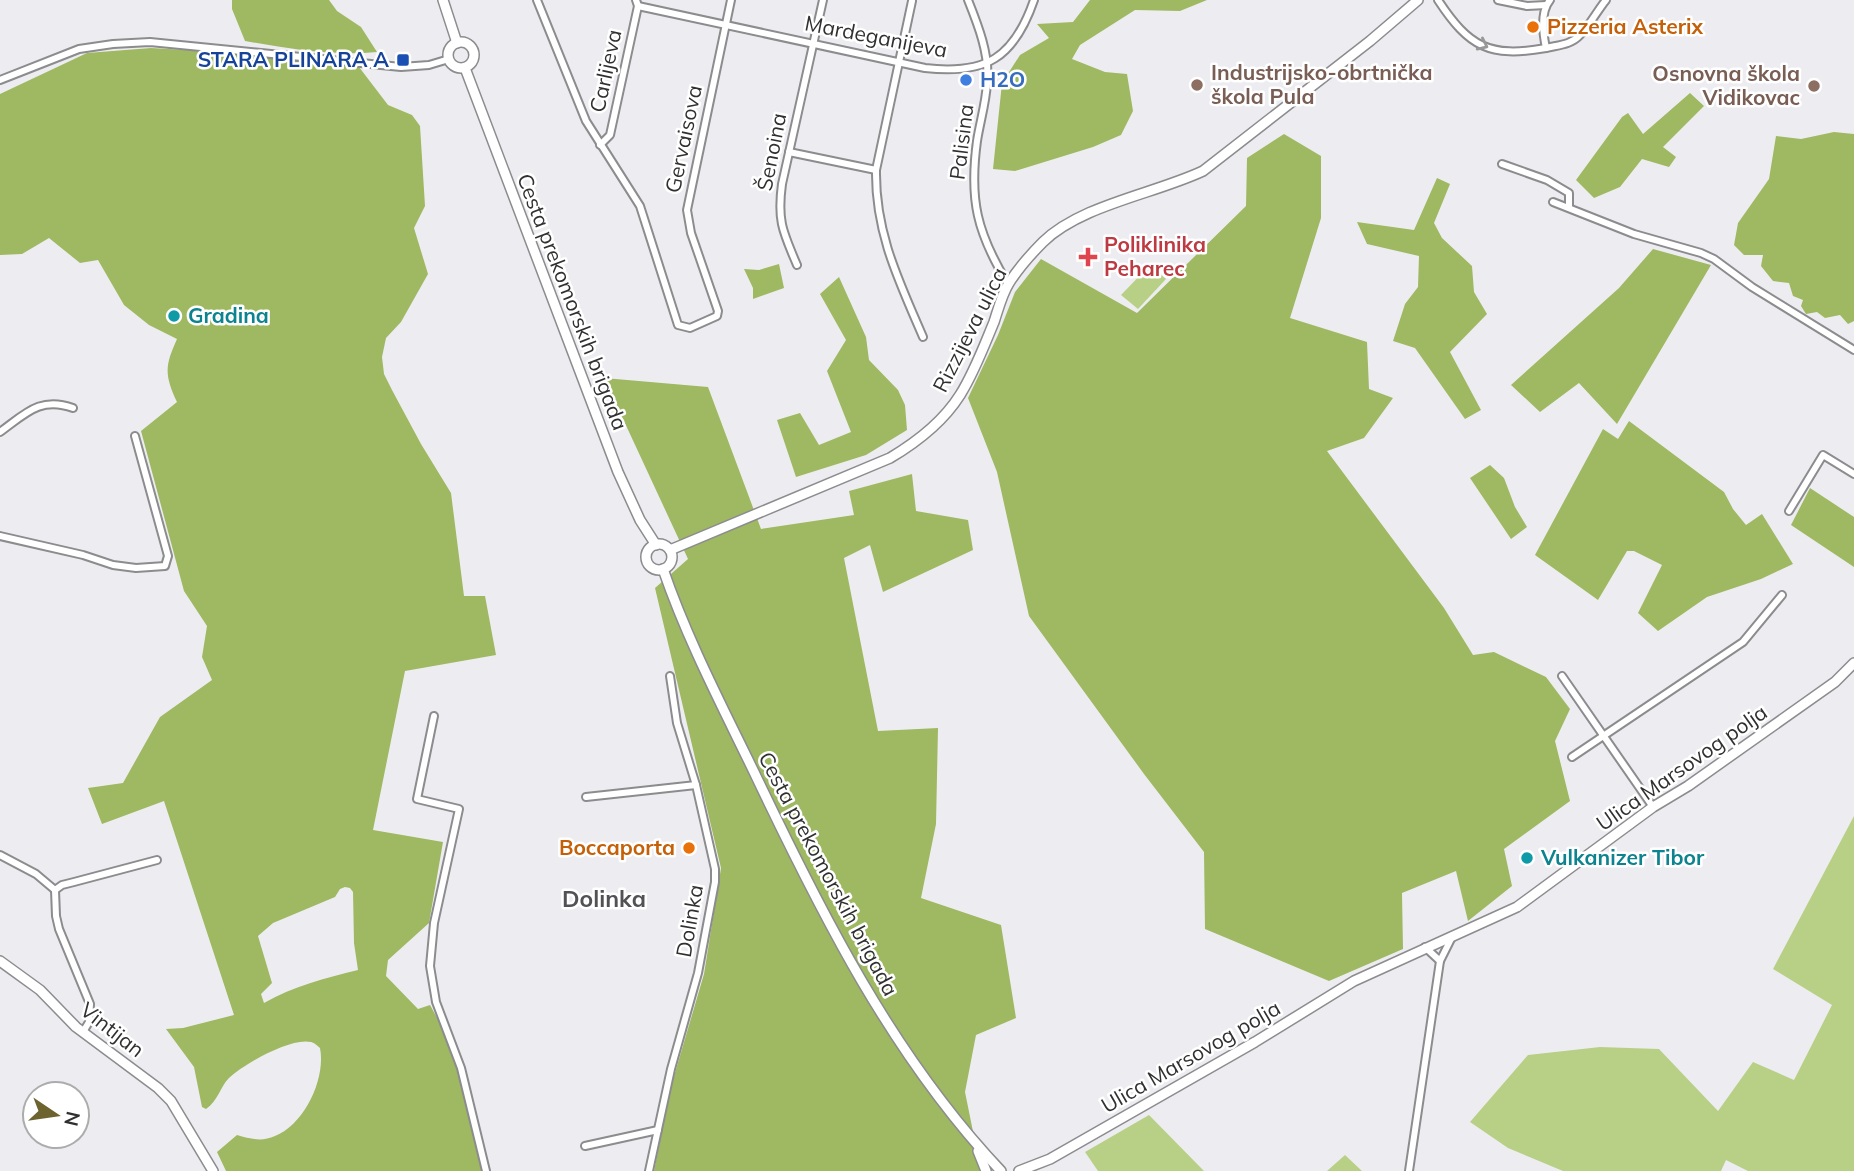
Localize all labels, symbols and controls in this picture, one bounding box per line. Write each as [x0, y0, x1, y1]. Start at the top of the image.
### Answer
street label: Mardeganijeva [803, 9, 950, 63]
place label: Pizzeria Asterix [1547, 13, 1703, 39]
marker: Pizzeria Asterix [1525, 19, 1541, 35]
street label: Carlijeva [584, 27, 626, 115]
one-way arrow [1476, 37, 1488, 51]
place label: STARA PLINARA A [198, 46, 389, 72]
marker: STARA PLINARA A [395, 52, 411, 68]
place label: Industrijsko-obrtnička škola Pula [1211, 59, 1432, 109]
place label: Osnovna škola Vidikovac [1652, 60, 1800, 110]
place label: H2O [980, 66, 1025, 92]
marker: H2O [958, 72, 974, 88]
marker: Industrijsko-obrtnička škola Pula [1189, 77, 1205, 93]
marker: Osnovna škola Vidikovac [1806, 78, 1822, 94]
street label: Gervaisova [659, 83, 707, 195]
street label: Palisina [943, 103, 979, 181]
street label: Šenoina [751, 111, 791, 193]
street label: Cesta prekomorskih brigada [512, 170, 634, 434]
place label: Poliklinika Peharec [1104, 231, 1206, 281]
marker: Poliklinika Peharec [1078, 247, 1098, 267]
street label: Rizzijeva ulica [927, 263, 1012, 396]
place label: Gradina [188, 302, 269, 328]
marker: Gradina [166, 308, 182, 324]
street label: Ulica Marsovog polja [1591, 698, 1772, 836]
street label: Cesta prekomorskih brigada [753, 747, 904, 1000]
place label: Boccaporta [559, 834, 675, 860]
marker: Boccaporta [681, 840, 697, 856]
place label: Vulkanizer Tibor [1540, 844, 1705, 870]
marker: Vulkanizer Tibor [1519, 850, 1535, 866]
street label: Dolinka [670, 882, 708, 959]
district label: Dolinka [562, 884, 646, 913]
street label: Ulica Marsovog polja [1096, 994, 1285, 1118]
street label: Vintijan [75, 996, 150, 1062]
north arrow [21, 1080, 91, 1150]
text: N [59, 1109, 86, 1129]

